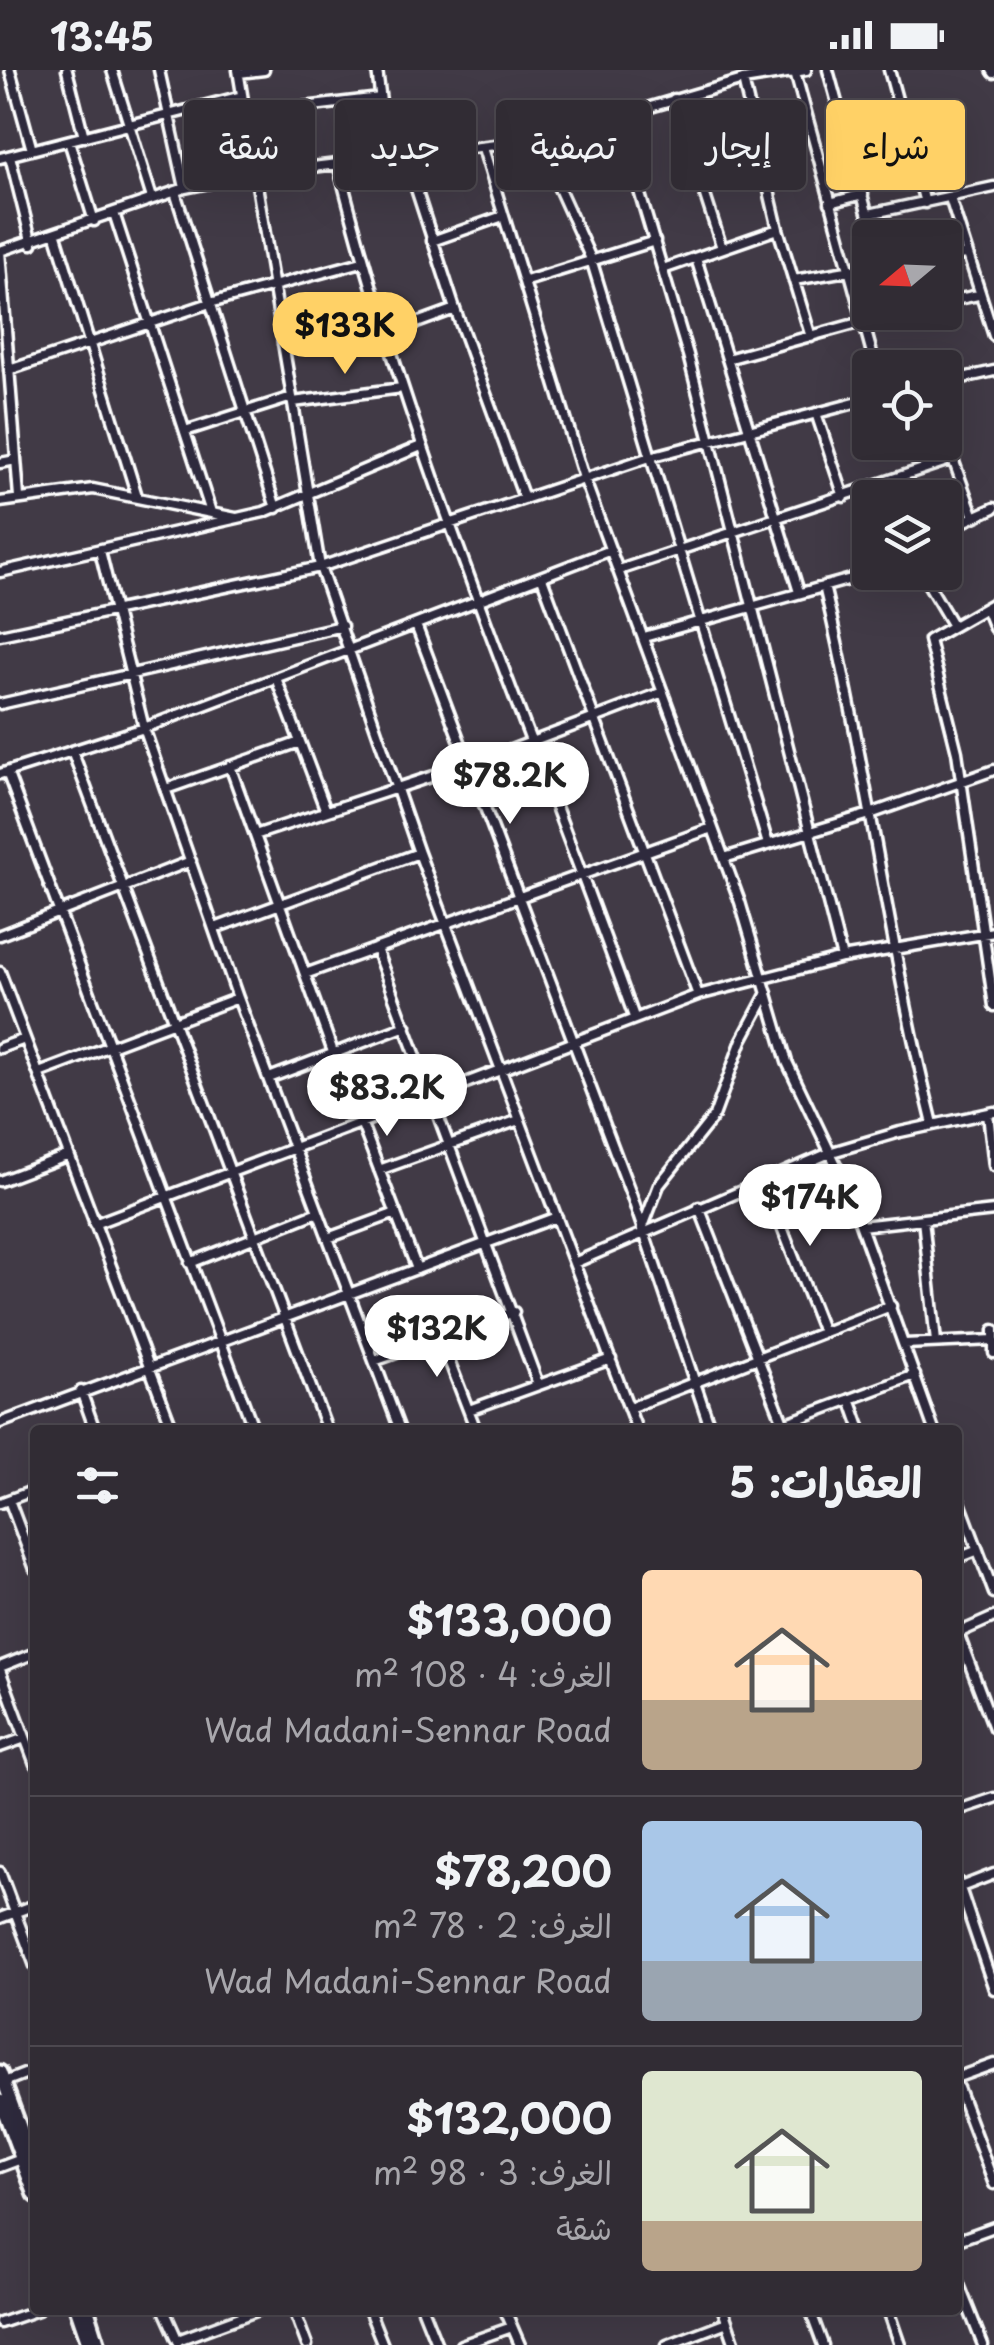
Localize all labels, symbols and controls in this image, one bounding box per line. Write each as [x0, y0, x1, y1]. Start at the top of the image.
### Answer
text: 13:45 [50, 7, 154, 64]
chip: شقة [184, 100, 315, 190]
chip: جديد [335, 100, 476, 190]
chip: تصفية [496, 100, 651, 190]
chip: إيجار [671, 100, 806, 190]
chip: شراء [826, 100, 965, 190]
north arrow [852, 220, 962, 330]
map controls [852, 220, 962, 590]
pin: $133K [275, 292, 415, 377]
text: $133K [295, 300, 395, 348]
button: locate [852, 350, 962, 460]
button: layers [852, 480, 962, 590]
pin: $78.2K [429, 742, 591, 827]
text: $78.2K [453, 750, 567, 798]
pin: $83.2K [306, 1054, 468, 1139]
text: $83.2K [329, 1062, 445, 1110]
pin: $174K [740, 1164, 880, 1249]
text: $174K [761, 1172, 859, 1220]
pin: $132K [367, 1295, 507, 1380]
text: $132K [387, 1303, 488, 1351]
text: العقارات: 5 [729, 1449, 922, 1512]
icon: filters [70, 1458, 125, 1513]
text: $133,000 [407, 1587, 612, 1650]
icon: home [722, 1610, 842, 1730]
text: الغرف: 4 · 108 m² [354, 1650, 612, 1698]
text: Wad Madani-Sennar Road [204, 1705, 612, 1753]
text: $78,200 [435, 1838, 612, 1901]
icon: home [722, 1861, 842, 1981]
text: الغرف: 2 · 78 m² [373, 1901, 612, 1949]
text: Wad Madani-Sennar Road [204, 1956, 612, 2004]
text: $132,000 [407, 2085, 612, 2148]
icon: home [722, 2111, 842, 2231]
text: الغرف: 3 · 98 m² [373, 2148, 612, 2196]
text: شقة [556, 2203, 612, 2251]

